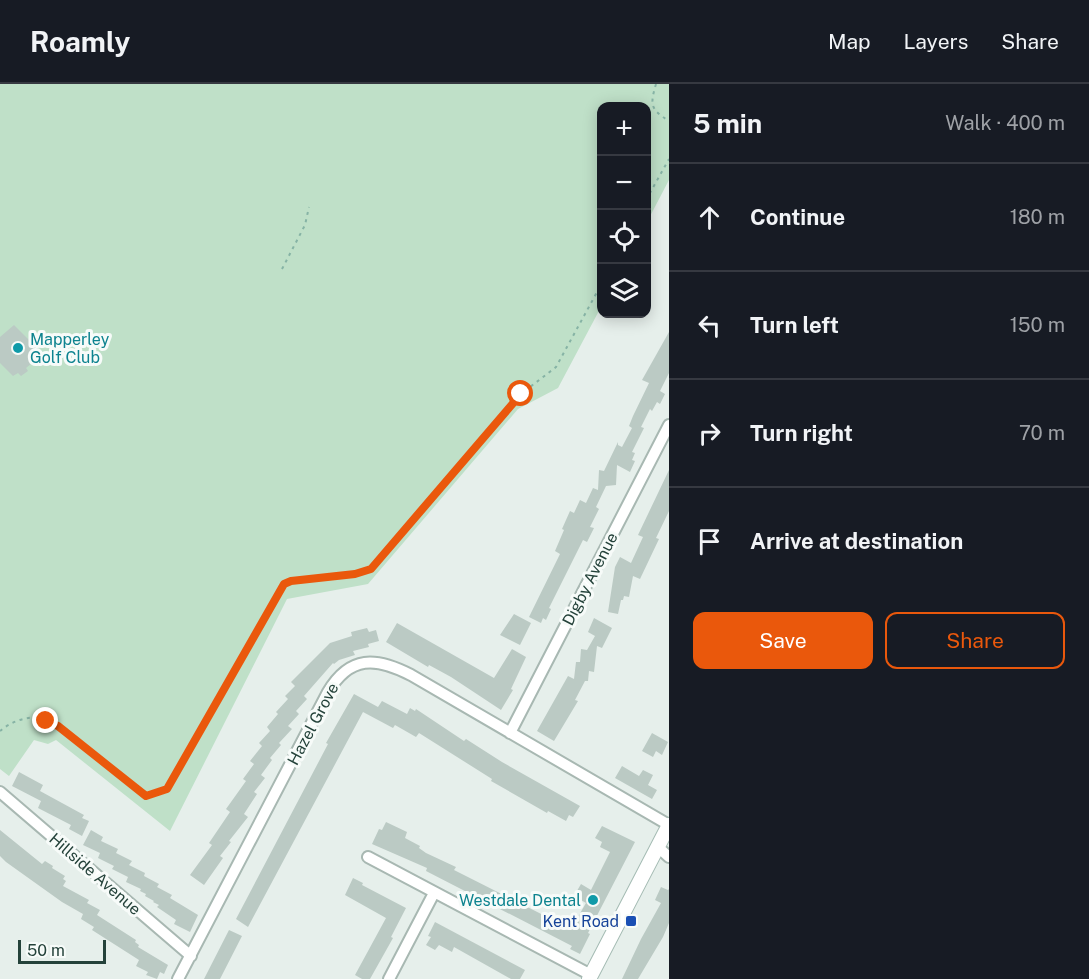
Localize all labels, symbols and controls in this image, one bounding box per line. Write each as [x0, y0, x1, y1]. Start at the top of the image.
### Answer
text: Roamly [30, 25, 130, 58]
text: Map [828, 29, 871, 54]
text: Layers [904, 29, 968, 54]
text: Share [1001, 29, 1059, 54]
map controls [597, 102, 651, 318]
button: + [597, 102, 651, 156]
text: 5 min [693, 108, 762, 139]
text: Walk · 400 m [945, 111, 1065, 135]
button: − [597, 156, 651, 210]
icon: ahead [693, 201, 726, 234]
text: Continue [750, 204, 845, 230]
text: 180 m [1010, 205, 1065, 229]
button: locate [597, 210, 651, 264]
button: layers [597, 264, 651, 318]
icon: left [693, 309, 726, 342]
text: Turn left [750, 312, 839, 338]
text: 150 m [1010, 313, 1065, 337]
place label: Mapperley Golf Club [30, 330, 110, 367]
marker: Mapperley Golf Club [11, 341, 25, 355]
route start [507, 380, 533, 406]
icon: right [693, 417, 726, 450]
text: Turn right [750, 420, 853, 446]
text: 70 m [1019, 421, 1065, 445]
icon: arrive [693, 525, 726, 558]
text: Arrive at destination [750, 528, 963, 554]
street label: Digby Avenue [558, 529, 622, 629]
button: Save [693, 612, 873, 669]
button: Share [885, 612, 1065, 669]
street label: Hazel Grove [283, 680, 343, 768]
route end [32, 707, 58, 733]
street label: Hillside Avenue [45, 829, 145, 919]
place label: Westdale Dental [459, 891, 581, 910]
marker: Westdale Dental [586, 893, 600, 907]
place label: Kent Road [543, 912, 619, 931]
marker: Kent Road [624, 914, 638, 928]
scale bar [18, 937, 106, 964]
text: 50 m [27, 941, 65, 960]

